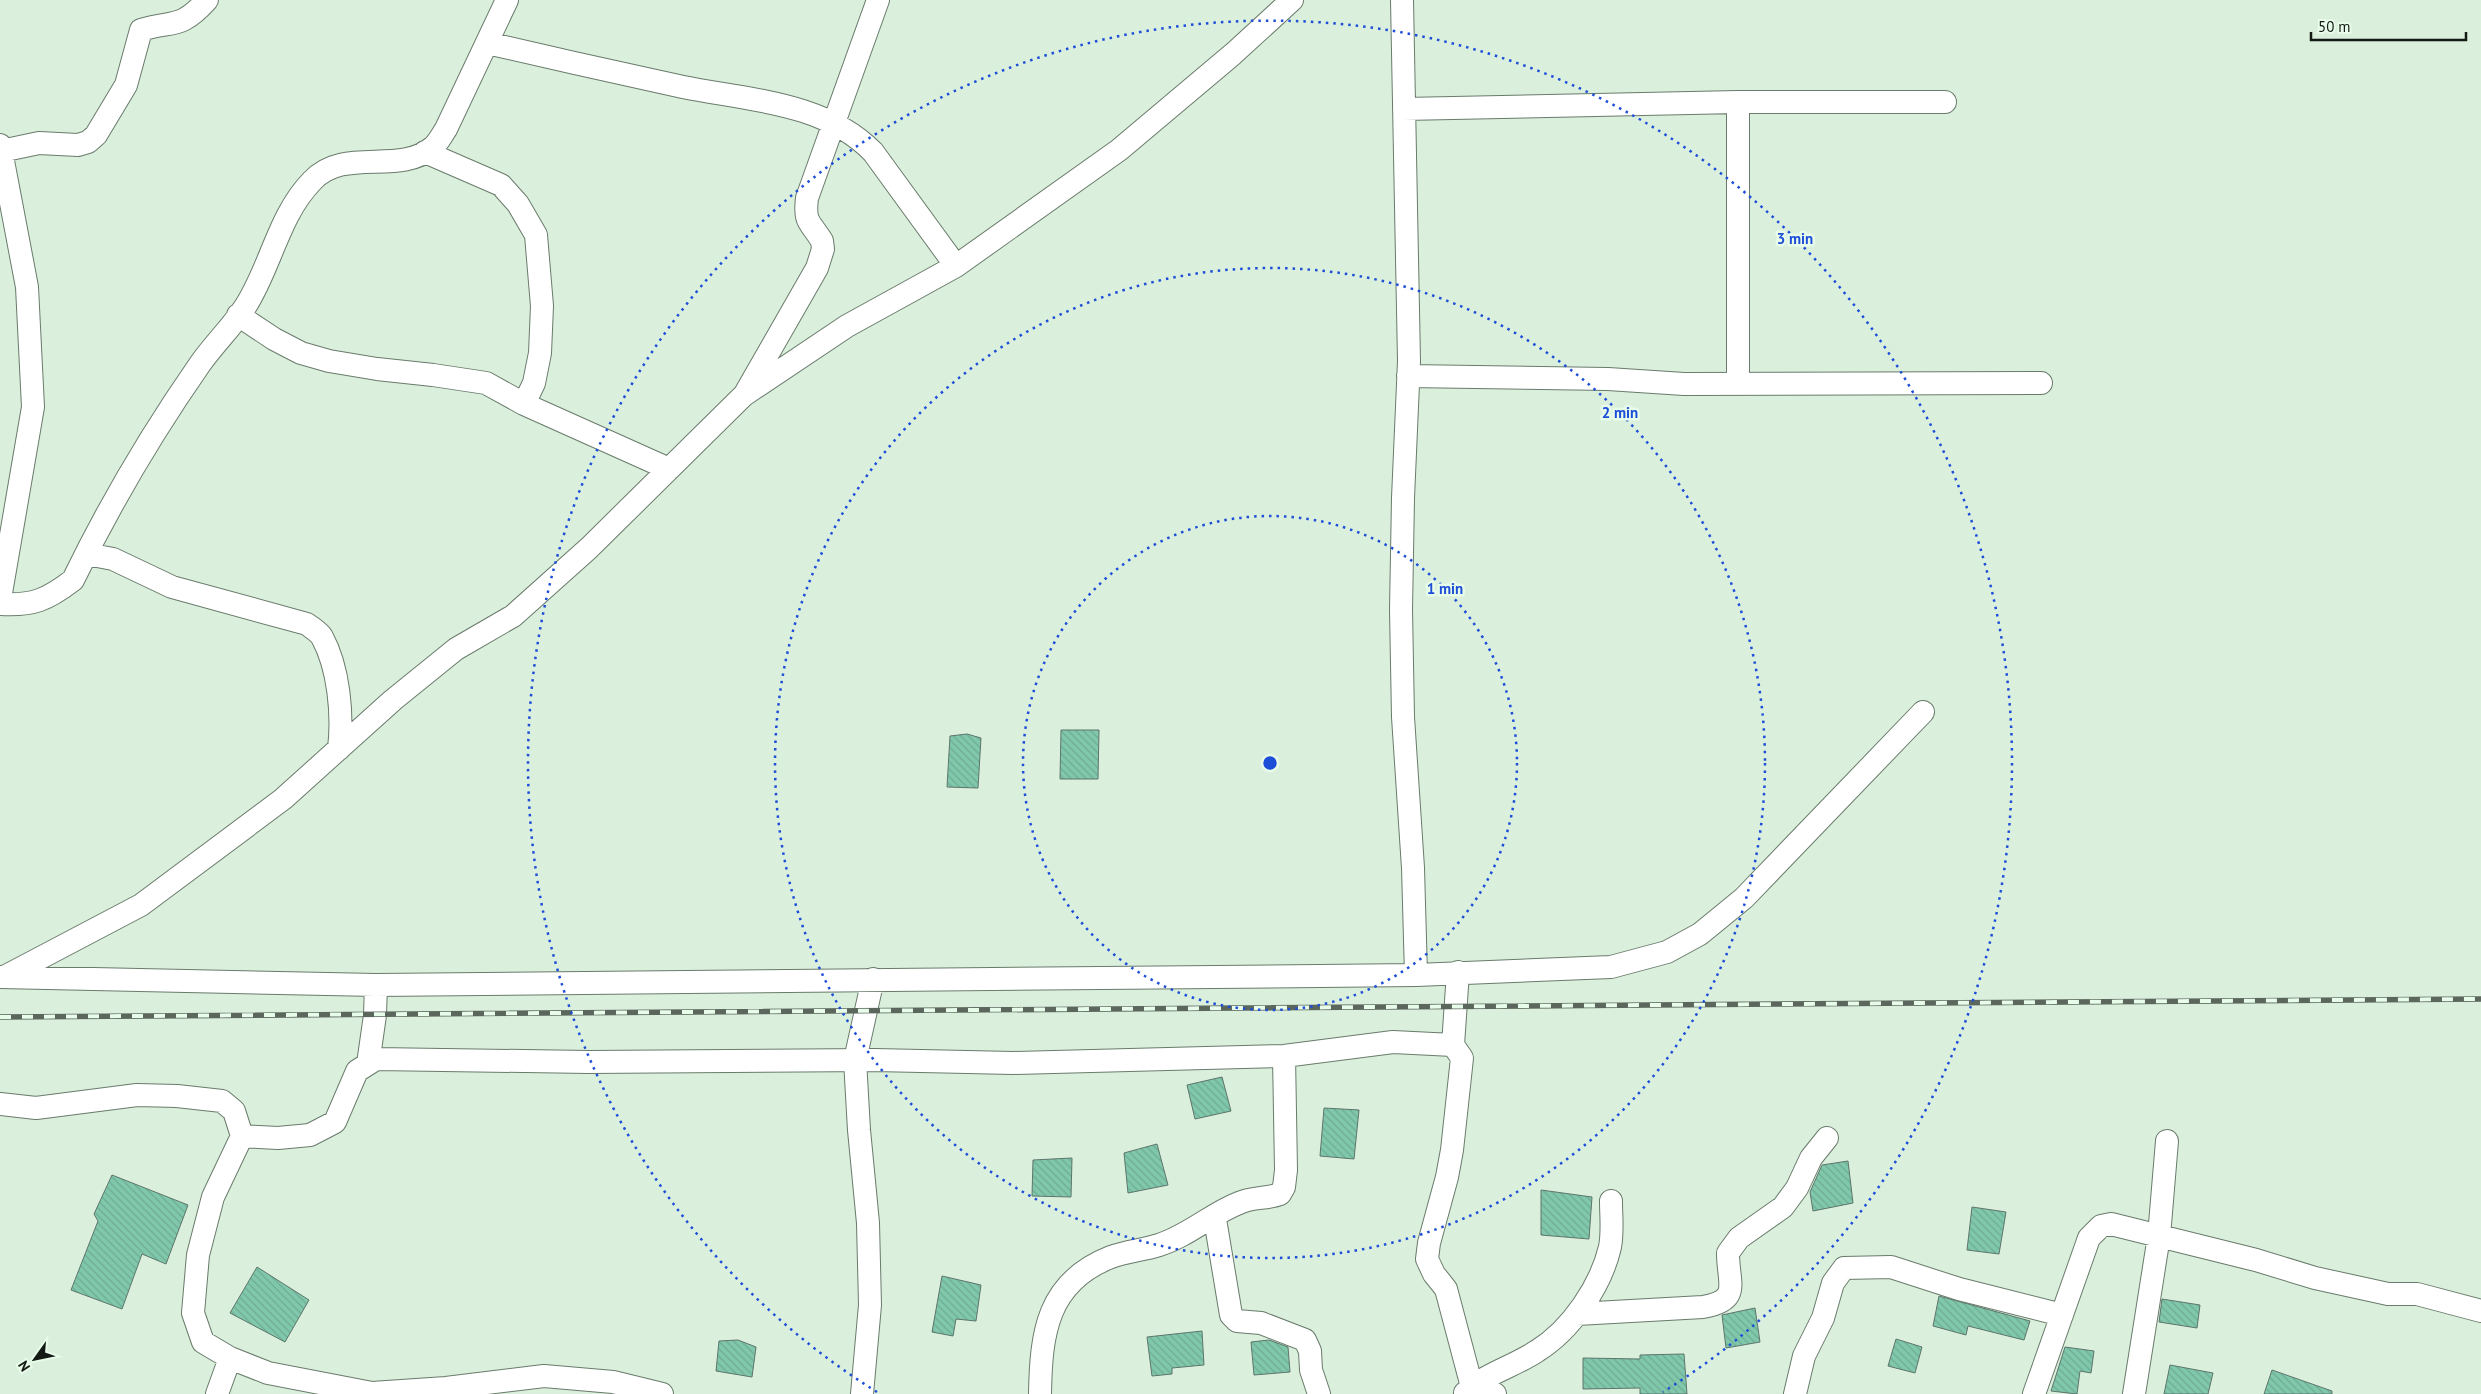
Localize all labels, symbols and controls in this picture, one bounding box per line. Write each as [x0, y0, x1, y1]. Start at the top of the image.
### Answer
scale bar [2311, 10, 2466, 42]
text: 50 m [2318, 17, 2351, 36]
text: 3 min [1777, 229, 1813, 248]
text: 2 min [1602, 403, 1638, 422]
text: 1 min [1427, 579, 1463, 598]
centre of rings [1261, 754, 1279, 772]
north arrow [10, 1334, 60, 1384]
text: N [14, 1357, 34, 1375]

